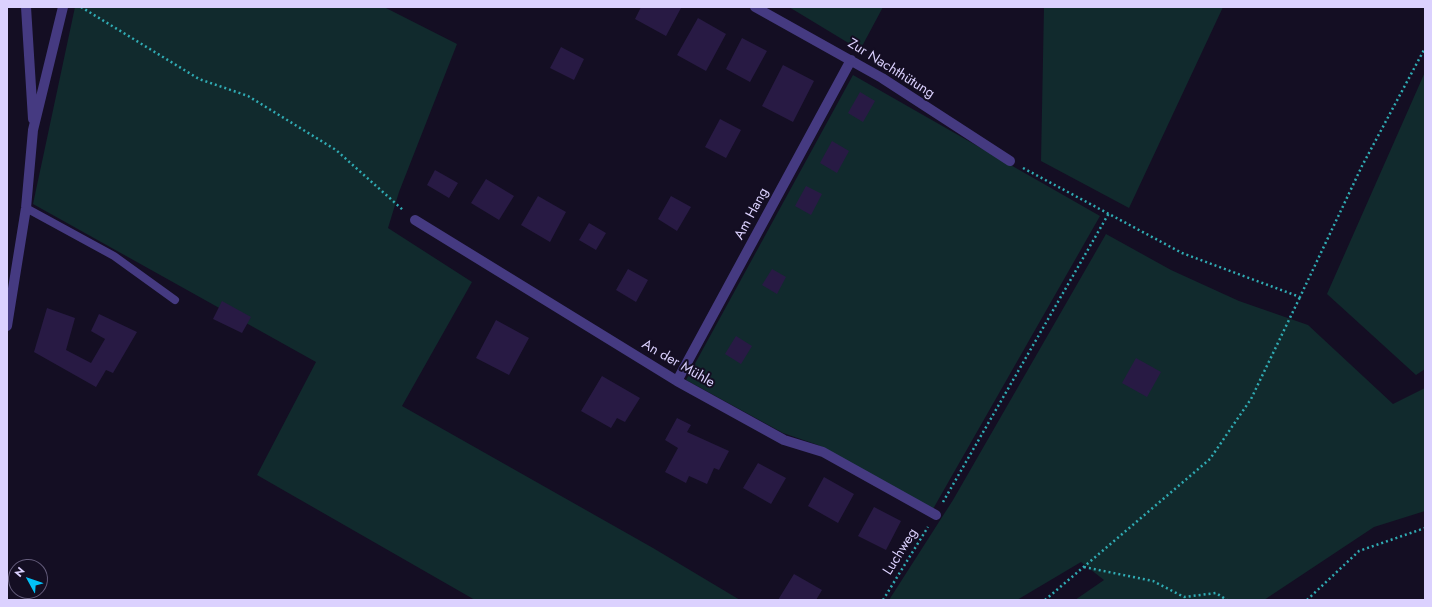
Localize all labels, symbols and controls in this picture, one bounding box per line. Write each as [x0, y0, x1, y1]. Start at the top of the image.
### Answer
street label: Zur Nachthütung [844, 36, 938, 102]
street label: Am Hang [731, 185, 773, 243]
street label: An der Mühle [639, 336, 717, 392]
street label: Luchweg [880, 526, 922, 578]
north arrow [8, 559, 48, 599]
text: N [11, 563, 29, 580]

